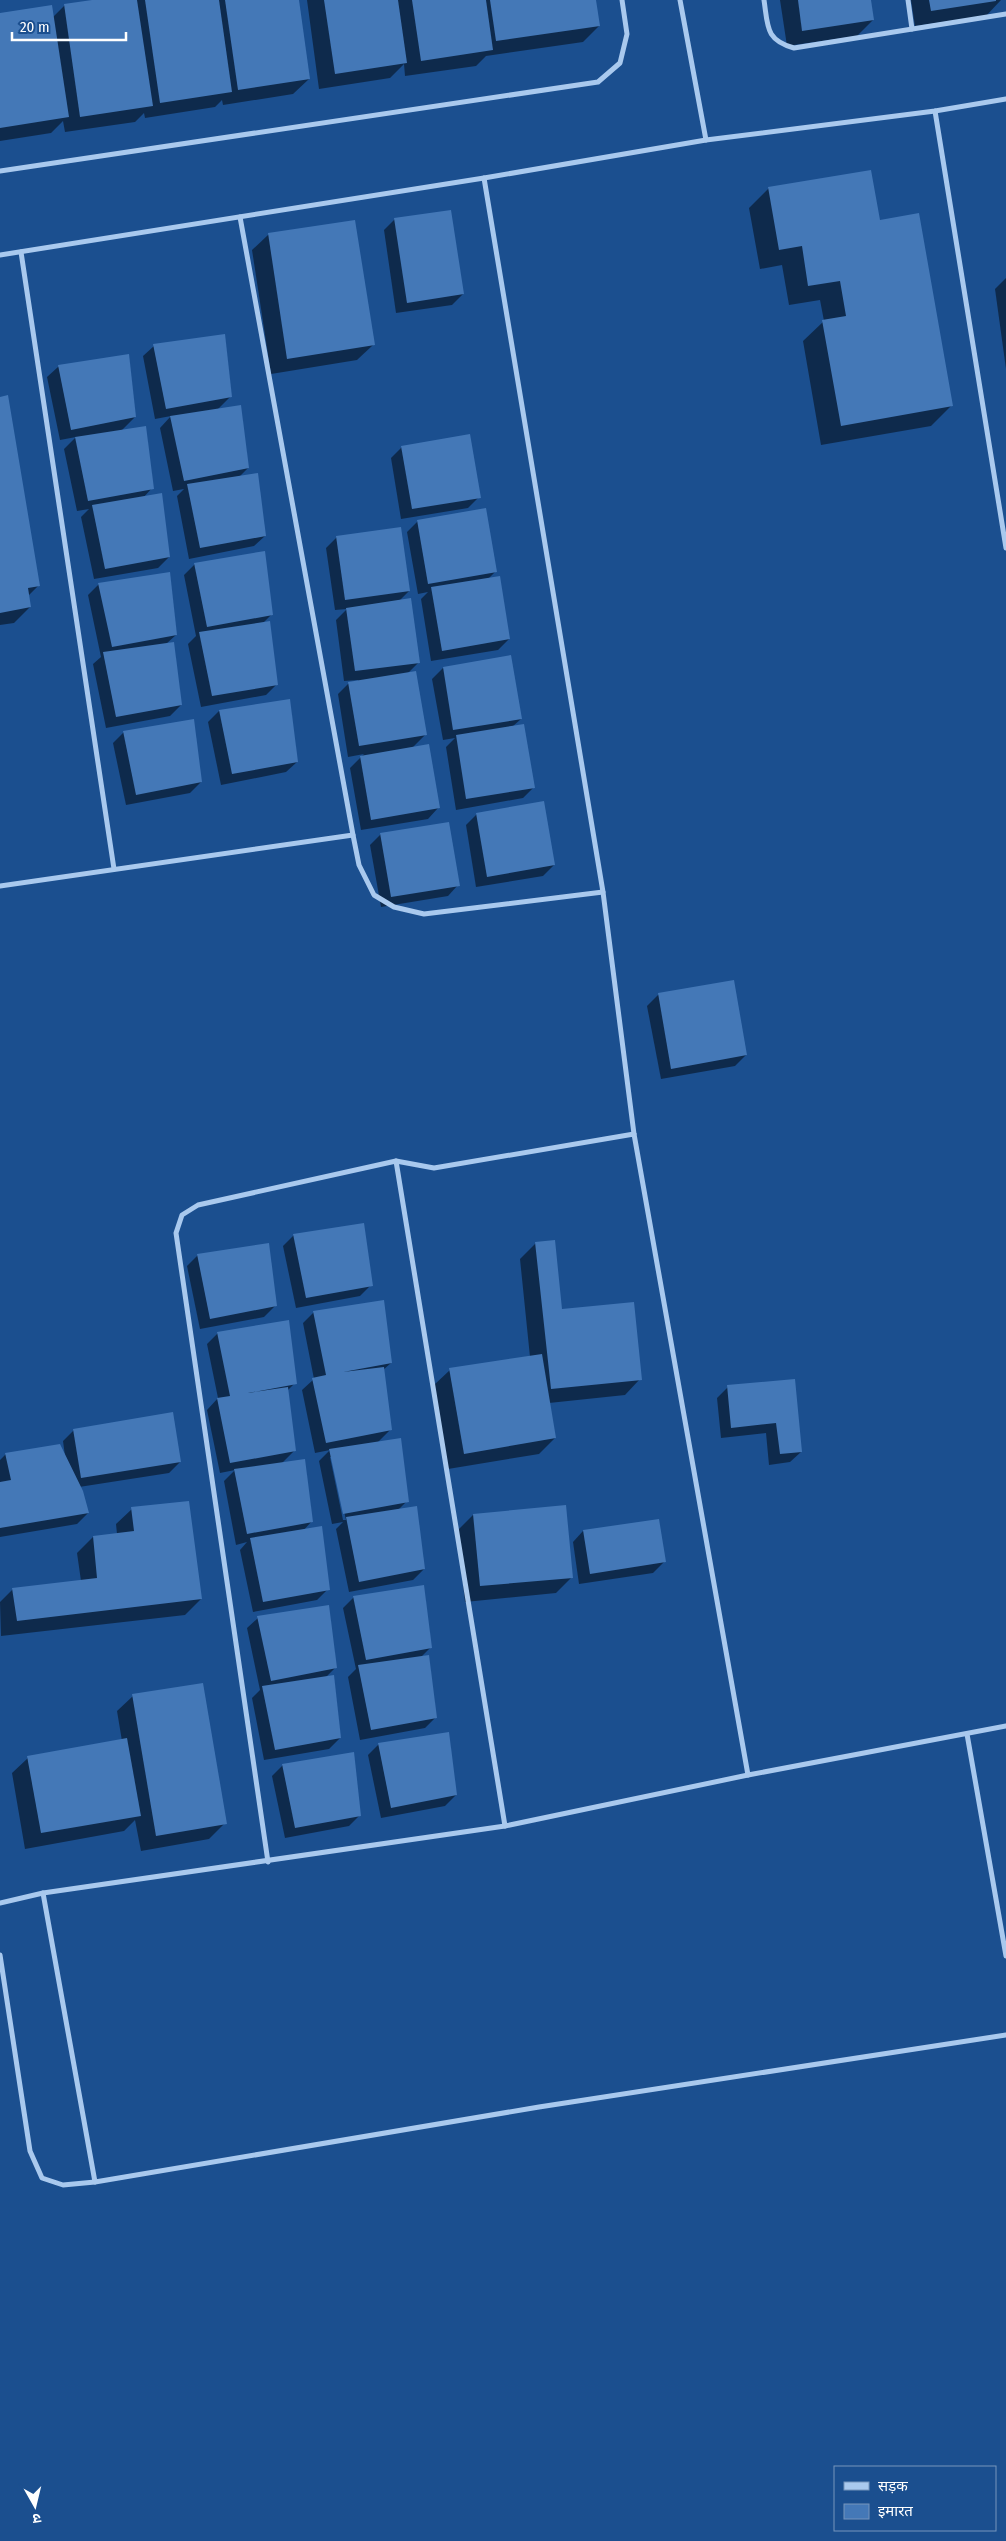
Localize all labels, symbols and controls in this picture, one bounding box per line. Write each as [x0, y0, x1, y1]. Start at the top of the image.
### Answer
scale bar [12, 10, 126, 42]
text: 20 m [20, 18, 50, 36]
legend [834, 2466, 996, 2531]
text: सड़क [878, 2477, 908, 2495]
north arrow [10, 2481, 60, 2531]
text: इमारत [878, 2502, 913, 2520]
text: उ [31, 2509, 42, 2527]

